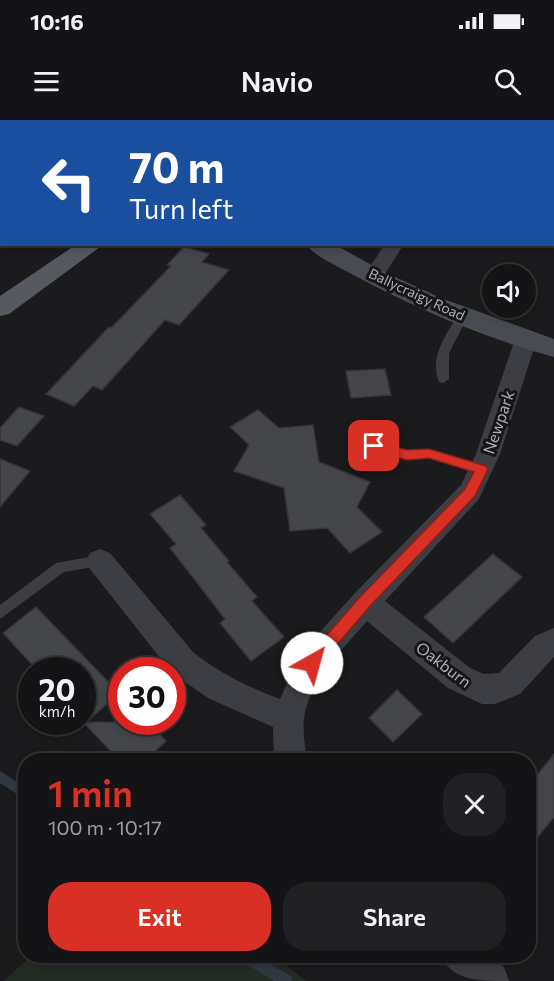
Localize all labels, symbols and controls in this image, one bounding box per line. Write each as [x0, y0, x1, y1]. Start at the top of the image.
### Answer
text: 10:16 [30, 8, 84, 35]
icon: menu [30, 65, 63, 98]
text: Navio [241, 65, 313, 98]
icon: search [491, 65, 524, 98]
text: 70 m [129, 140, 224, 192]
icon: left [30, 144, 108, 222]
text: Turn left [129, 192, 233, 225]
street label: Ballycraigy Road [366, 264, 468, 324]
map controls [482, 264, 536, 318]
button: sound [482, 264, 536, 318]
street label: Newpark [478, 387, 518, 456]
pin [348, 420, 399, 471]
icon: arrive [357, 429, 390, 462]
position arrow [280, 631, 344, 695]
street label: Oakburn [413, 637, 475, 691]
speed limit sign: 30 [108, 657, 186, 735]
text: 20 [39, 670, 75, 707]
text: km/h [39, 702, 75, 720]
text: 1 min [48, 770, 133, 814]
button: close [443, 773, 506, 836]
text: 100 m · 10:17 [48, 815, 162, 839]
button: Exit [48, 882, 271, 951]
button: Share [283, 882, 506, 951]

